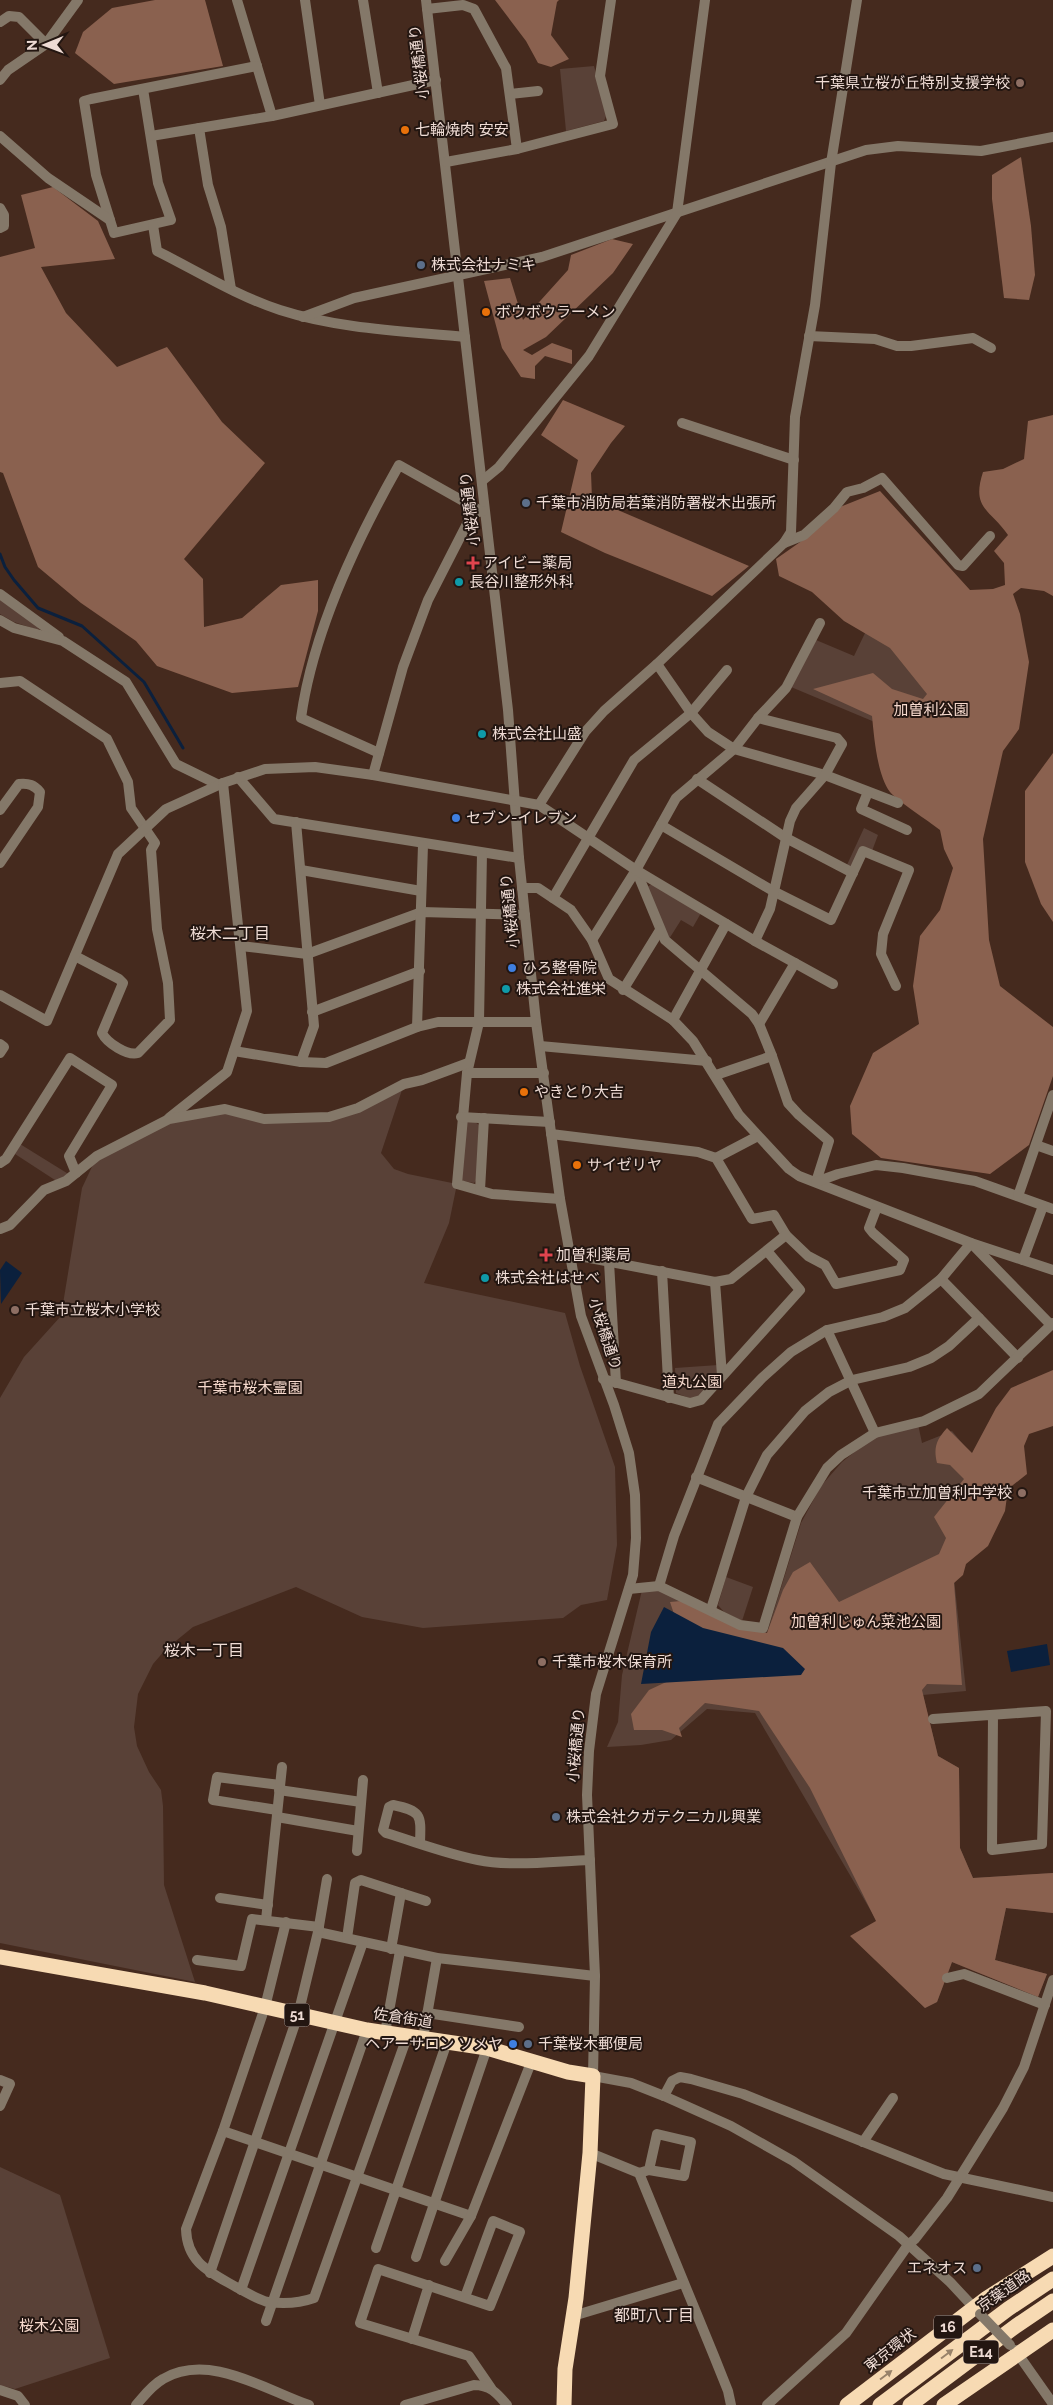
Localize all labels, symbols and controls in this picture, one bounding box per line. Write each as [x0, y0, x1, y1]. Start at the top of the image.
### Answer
north arrow [20, 20, 70, 70]
street label: 小桜橋通り [405, 24, 433, 100]
text: N [24, 40, 40, 51]
place label: 千葉県立桜が丘特別支援学校 [815, 74, 1010, 92]
marker: 千葉県立桜が丘特別支援学校 [1014, 77, 1026, 89]
place label: 七輪焼肉 安安 [415, 121, 509, 139]
marker: 七輪焼肉 安安 [399, 124, 411, 136]
place label: 株式会社ナミキ [431, 256, 536, 274]
marker: 株式会社ナミキ [415, 259, 427, 271]
place label: ボウボウラーメン [496, 303, 615, 321]
marker: ボウボウラーメン [480, 306, 492, 318]
street label: 小桜橋通り [456, 471, 484, 547]
place label: 千葉市消防局若葉消防署桜木出張所 [536, 494, 776, 512]
marker: 千葉市消防局若葉消防署桜木出張所 [520, 497, 532, 509]
place label: アイビー薬局 [483, 554, 572, 572]
marker: アイビー薬局 [467, 557, 479, 569]
place label: 長谷川整形外科 [469, 573, 574, 591]
marker: 長谷川整形外科 [453, 576, 465, 588]
park label: 加曽利公園 [893, 701, 969, 719]
place label: 株式会社山盛 [492, 725, 582, 743]
marker: 株式会社山盛 [476, 728, 488, 740]
place label: セブン-イレブン [466, 809, 577, 827]
marker: セブン-イレブン [450, 812, 462, 824]
street label: 小桜橋通り [497, 873, 523, 949]
district label: 桜木二丁目 [190, 924, 270, 943]
place label: ひろ整骨院 [522, 959, 597, 977]
marker: ひろ整骨院 [506, 962, 518, 974]
place label: 株式会社進栄 [516, 980, 606, 998]
marker: 株式会社進栄 [500, 983, 512, 995]
place label: やきとり大吉 [534, 1083, 624, 1101]
marker: やきとり大吉 [518, 1086, 530, 1098]
place label: サイゼリヤ [587, 1156, 662, 1174]
marker: サイゼリヤ [571, 1159, 583, 1171]
place label: 加曽利薬局 [556, 1246, 631, 1264]
marker: 加曽利薬局 [540, 1249, 552, 1261]
place label: 株式会社はせべ [495, 1269, 600, 1287]
marker: 株式会社はせべ [479, 1272, 491, 1284]
street label: 小桜橋通り [585, 1296, 625, 1372]
place label: 千葉市立桜木小学校 [25, 1301, 160, 1319]
marker: 千葉市立桜木小学校 [9, 1304, 21, 1316]
park label: 道丸公園 [662, 1373, 722, 1391]
park label: 千葉市桜木霊園 [197, 1379, 303, 1397]
place label: 千葉市立加曽利中学校 [862, 1484, 1012, 1502]
marker: 千葉市立加曽利中学校 [1016, 1487, 1028, 1499]
park label: 加曽利じゅん菜池公園 [791, 1613, 941, 1631]
district label: 桜木一丁目 [164, 1641, 244, 1660]
place label: 千葉市桜木保育所 [552, 1653, 672, 1671]
marker: 千葉市桜木保育所 [536, 1656, 548, 1668]
street label: 小桜橋通り [564, 1707, 588, 1783]
place label: 株式会社クガテクニカル興業 [566, 1808, 761, 1826]
marker: 株式会社クガテクニカル興業 [550, 1811, 562, 1823]
road number: 51 [284, 2004, 310, 2026]
street label: 佐倉街道 [372, 2004, 434, 2032]
place label: ヘアーサロン ソメヤ [365, 2035, 503, 2053]
place label: 千葉桜木郵便局 [538, 2035, 643, 2053]
marker: ヘアーサロン ソメヤ [507, 2038, 519, 2050]
marker: 千葉桜木郵便局 [522, 2038, 534, 2050]
place label: エネオス [907, 2259, 967, 2277]
marker: エネオス [971, 2262, 983, 2274]
street label: 京葉道路 [974, 2266, 1034, 2316]
district label: 都町八丁目 [614, 2306, 694, 2325]
road number: 16 [934, 2316, 962, 2338]
park label: 桜木公園 [19, 2317, 79, 2335]
street label: 東京環状 [861, 2324, 919, 2376]
road number: E14 [964, 2340, 998, 2364]
one-way arrow [940, 2349, 953, 2360]
one-way arrow [879, 2370, 892, 2381]

